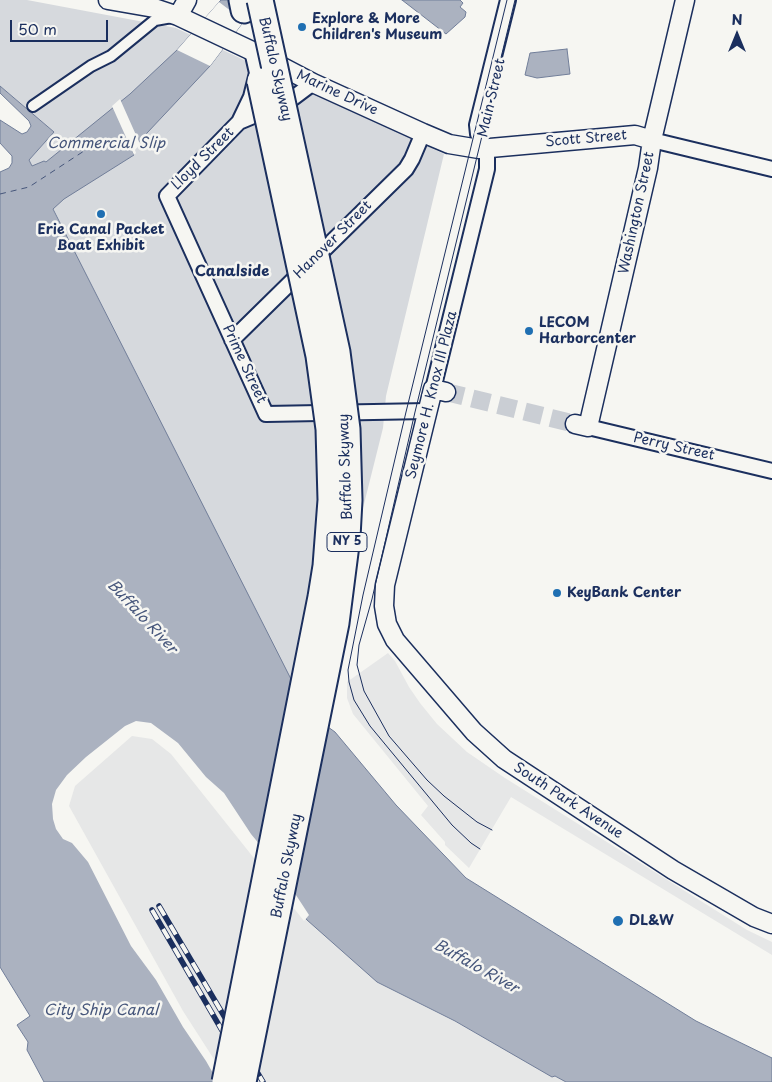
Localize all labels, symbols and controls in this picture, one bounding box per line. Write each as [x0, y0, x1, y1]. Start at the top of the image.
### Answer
text: N [731, 9, 743, 30]
scale bar [12, 10, 110, 42]
north arrow [712, 10, 762, 60]
place label: Explore & More Children's Museum [312, 11, 442, 44]
street label: Buffalo Skyway [255, 15, 295, 123]
text: 50 m [18, 17, 57, 40]
marker: Explore & More Children's Museum [296, 21, 308, 33]
street label: Main Street [475, 57, 509, 139]
street label: Marine Drive [294, 67, 380, 119]
street label: Lloyd Street [168, 124, 238, 194]
street label: Scott Street [544, 127, 628, 151]
water label: Commercial Slip [47, 135, 165, 153]
street label: Washington Street [616, 150, 658, 276]
street label: Hanover Street [290, 197, 376, 283]
marker: Erie Canal Packet Boat Exhibit [95, 208, 107, 220]
place label: Erie Canal Packet Boat Exhibit [37, 222, 165, 254]
district label: Canalside [195, 263, 269, 281]
street label: Seymore H. Knox III Plaza [403, 309, 461, 481]
place label: LECOM Harborcenter [539, 315, 636, 348]
street label: Prime Street [218, 322, 270, 406]
marker: LECOM Harborcenter [523, 325, 535, 337]
street label: Buffalo Skyway [336, 413, 356, 521]
street label: Perry Street [632, 430, 716, 464]
road number: NY 5 [327, 532, 367, 552]
water label: Buffalo River [103, 577, 181, 657]
place label: KeyBank Center [567, 585, 681, 601]
marker: KeyBank Center [551, 587, 563, 599]
street label: South Park Avenue [510, 759, 626, 843]
street label: Buffalo Skyway [269, 812, 305, 920]
place label: DL&W [629, 913, 674, 929]
marker: DL&W [611, 914, 625, 928]
water label: Buffalo River [431, 936, 521, 998]
water label: City Ship Canal [44, 1002, 158, 1020]

